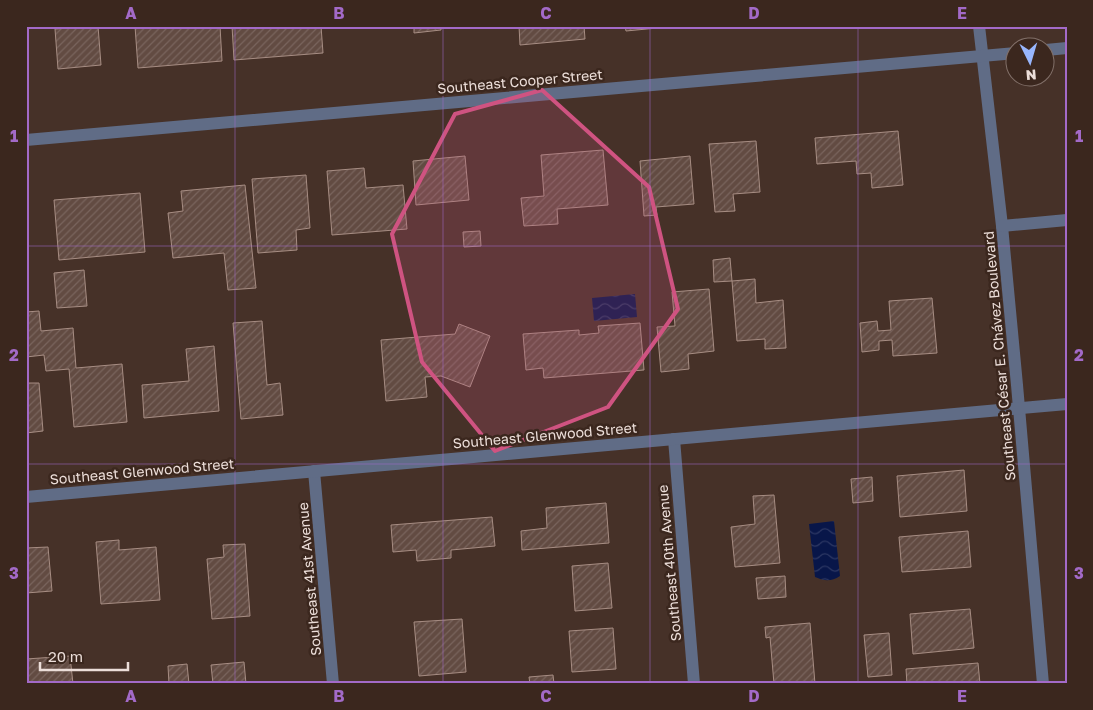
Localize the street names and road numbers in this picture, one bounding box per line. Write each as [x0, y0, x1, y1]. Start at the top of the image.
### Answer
street label: Southeast Cooper Street [437, 65, 603, 97]
street label: Southeast César E. Chávez Boulevard [980, 230, 1018, 482]
street label: Southeast Glenwood Street [452, 418, 638, 452]
street label: Southeast Glenwood Street [49, 454, 235, 488]
street label: Southeast 40th Avenue [654, 484, 684, 642]
street label: Southeast 41st Avenue [294, 502, 324, 656]

